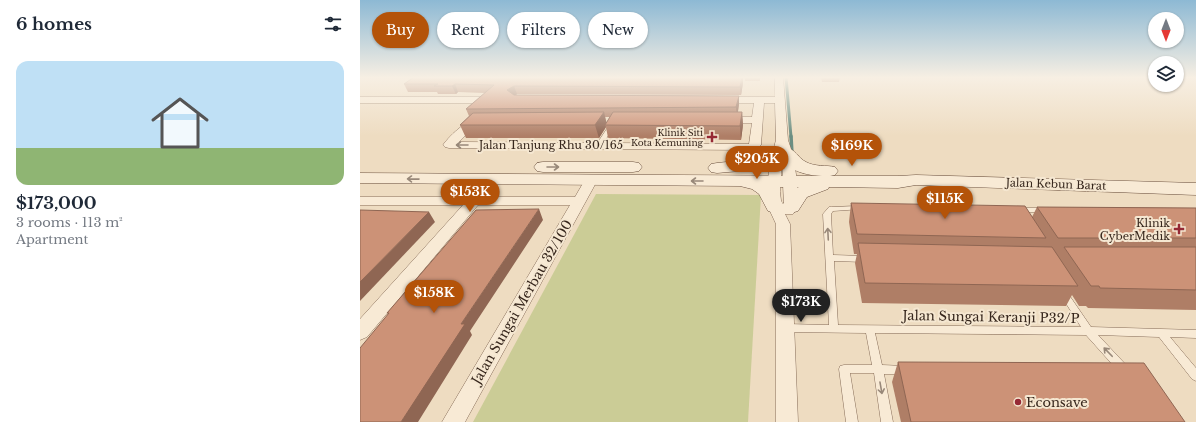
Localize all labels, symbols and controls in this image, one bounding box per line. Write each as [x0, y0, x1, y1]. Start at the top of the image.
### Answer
chip: Buy [372, 12, 429, 48]
chip: Rent [437, 12, 499, 48]
chip: Filters [507, 12, 580, 48]
chip: New [588, 12, 648, 48]
north arrow [1148, 12, 1184, 48]
map controls [1148, 12, 1184, 92]
icon: filters [322, 13, 344, 35]
text: 6 homes [16, 14, 92, 35]
button: layers [1148, 56, 1184, 92]
icon: home [144, 87, 216, 159]
place label: Klinik Siti Kota Kemuning [631, 127, 704, 148]
marker: Klinik Siti Kota Kemuning [706, 131, 718, 143]
pin: $169K [824, 133, 880, 167]
text: $169K [831, 137, 873, 154]
street label: Jalan Tanjung Rhu 30/165 [477, 138, 623, 152]
one-way arrow [456, 141, 469, 149]
pin: $205K [729, 146, 785, 180]
text: $205K [734, 150, 780, 167]
one-way arrow [546, 163, 559, 171]
one-way arrow [407, 175, 420, 183]
street label: Jalan Kebun Barat [1004, 175, 1107, 193]
one-way arrow [691, 177, 704, 185]
pin: $153K [442, 179, 498, 213]
text: $153K [450, 183, 490, 200]
pin: $115K [917, 186, 973, 220]
text: $115K [926, 190, 964, 207]
text: $173,000 [16, 193, 97, 214]
text: 3 rooms · 113 m² [16, 214, 123, 231]
place label: Klinik CyberMedik [1100, 216, 1170, 243]
street label: Jalan Sungai Merbau 32/100 [467, 217, 576, 389]
marker: Klinik CyberMedik [1173, 223, 1185, 235]
one-way arrow [824, 228, 831, 241]
text: Apartment [16, 231, 88, 248]
pin: $158K [406, 280, 462, 314]
text: $158K [414, 284, 454, 301]
pin: $173K [773, 289, 829, 323]
text: $173K [781, 293, 821, 310]
street label: Jalan Sungai Keranji P32/P [900, 307, 1080, 327]
one-way arrow [1103, 347, 1112, 357]
one-way arrow [877, 381, 885, 394]
place label: Econsave [1026, 394, 1088, 411]
marker: Econsave [1013, 397, 1023, 407]

